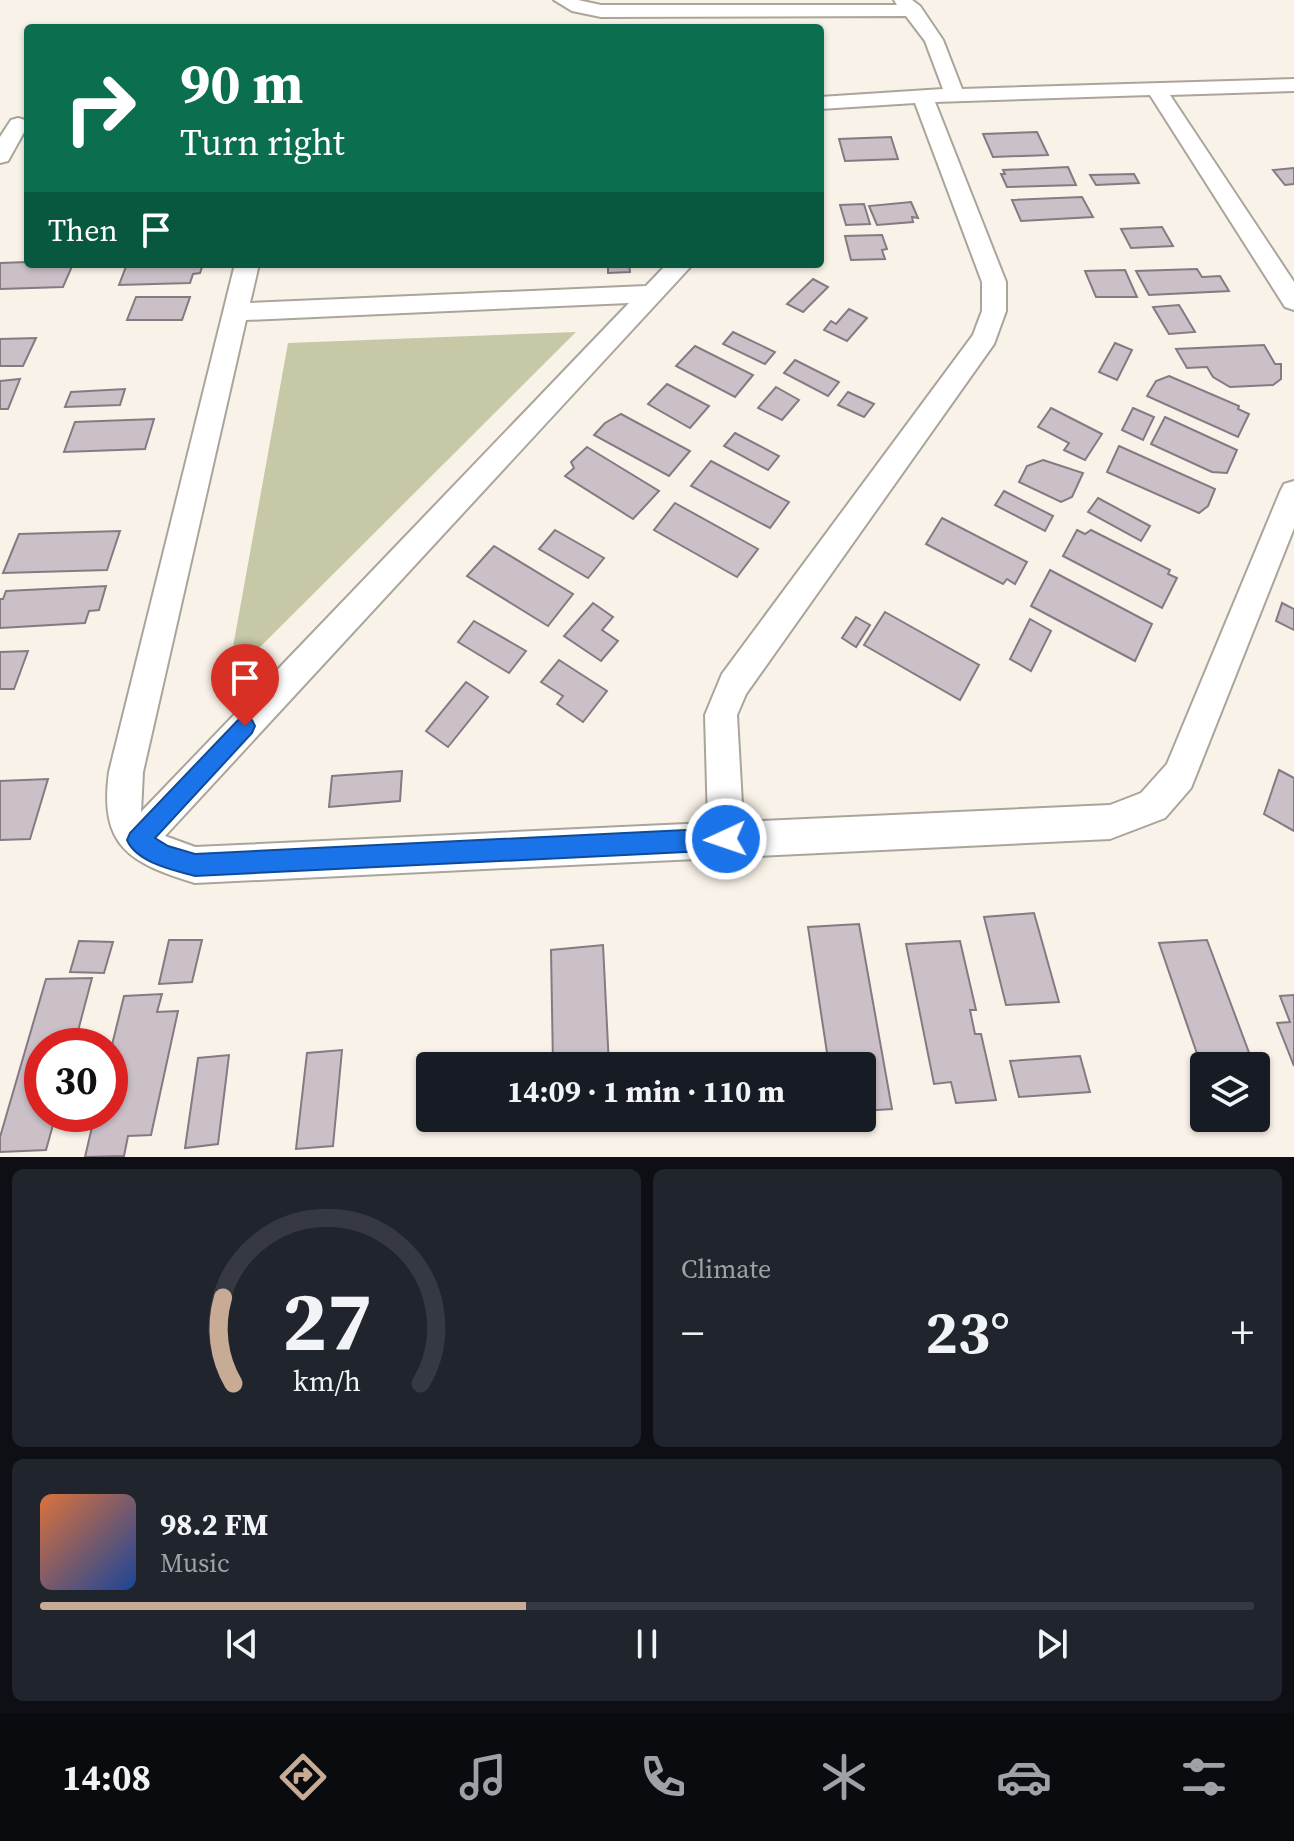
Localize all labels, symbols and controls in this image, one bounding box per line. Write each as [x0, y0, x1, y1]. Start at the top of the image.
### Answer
text: 90 m [180, 45, 303, 122]
icon: right [48, 56, 152, 160]
text: Turn right [180, 118, 345, 167]
icon: arrive [134, 208, 178, 252]
text: Then [48, 210, 118, 251]
pin [211, 644, 279, 726]
icon: arrive [223, 656, 267, 700]
position arrow [684, 797, 768, 881]
speed limit sign: 30 [24, 1028, 128, 1132]
map controls [1190, 1052, 1270, 1132]
button: layers [1190, 1052, 1270, 1132]
text: 14:09 · 1 min · 110 m [507, 1071, 785, 1112]
text: Climate [681, 1251, 771, 1287]
text: 27 [281, 1264, 372, 1378]
text: 23° [925, 1291, 1010, 1373]
text: − [681, 1302, 704, 1363]
text: + [1231, 1302, 1254, 1363]
text: km/h [292, 1361, 361, 1401]
text: 98.2 FM [160, 1504, 268, 1545]
text: Music [160, 1545, 230, 1581]
icon: previous [220, 1622, 264, 1666]
icon: pause [625, 1622, 669, 1666]
icon: next [1030, 1622, 1074, 1666]
icon: directions [275, 1749, 331, 1805]
icon: music [455, 1749, 511, 1805]
icon: phone [635, 1749, 691, 1805]
icon: climate [816, 1749, 872, 1805]
icon: car [996, 1749, 1052, 1805]
icon: filters [1176, 1749, 1232, 1805]
text: 14:08 [62, 1753, 151, 1802]

